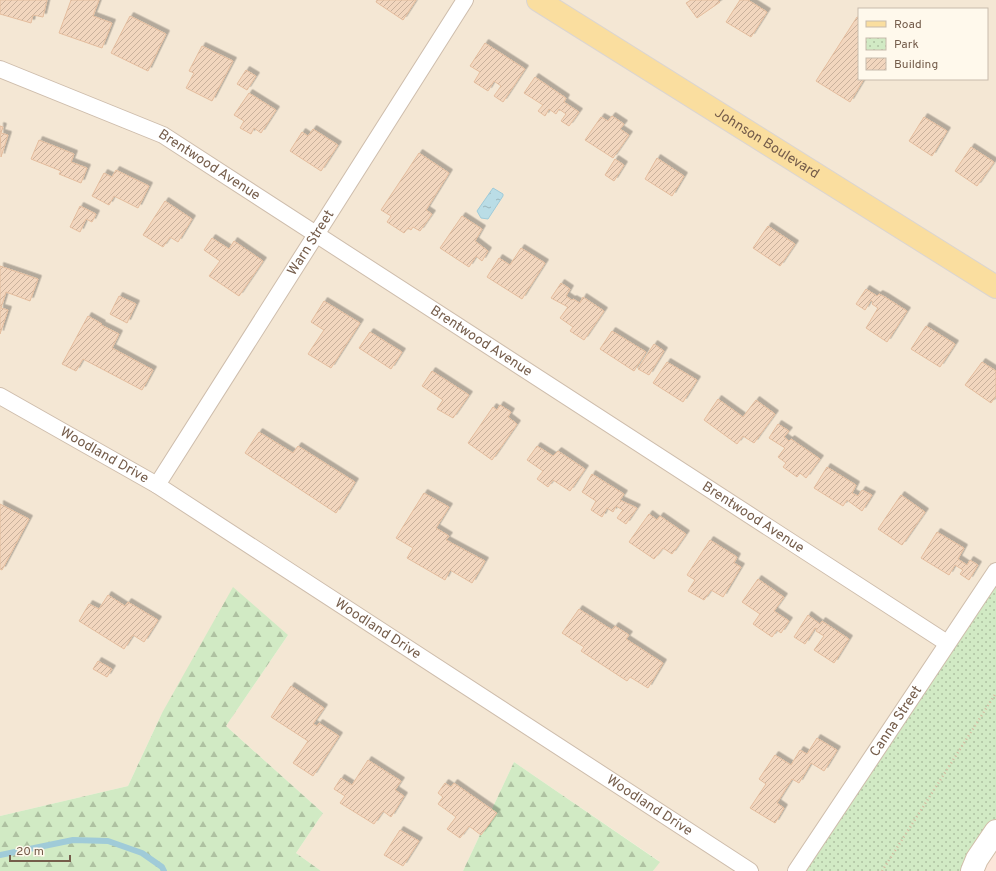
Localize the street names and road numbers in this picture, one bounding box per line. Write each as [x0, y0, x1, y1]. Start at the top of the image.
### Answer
street label: Johnson Boulevard [711, 104, 822, 182]
street label: Brentwood Avenue [155, 126, 263, 204]
street label: Warn Street [284, 207, 338, 279]
street label: Brentwood Avenue [427, 302, 535, 380]
street label: Woodland Drive [57, 423, 152, 487]
street label: Brentwood Avenue [699, 478, 807, 557]
street label: Woodland Drive [332, 595, 424, 663]
street label: Canna Street [866, 682, 926, 760]
street label: Woodland Drive [603, 771, 696, 840]

